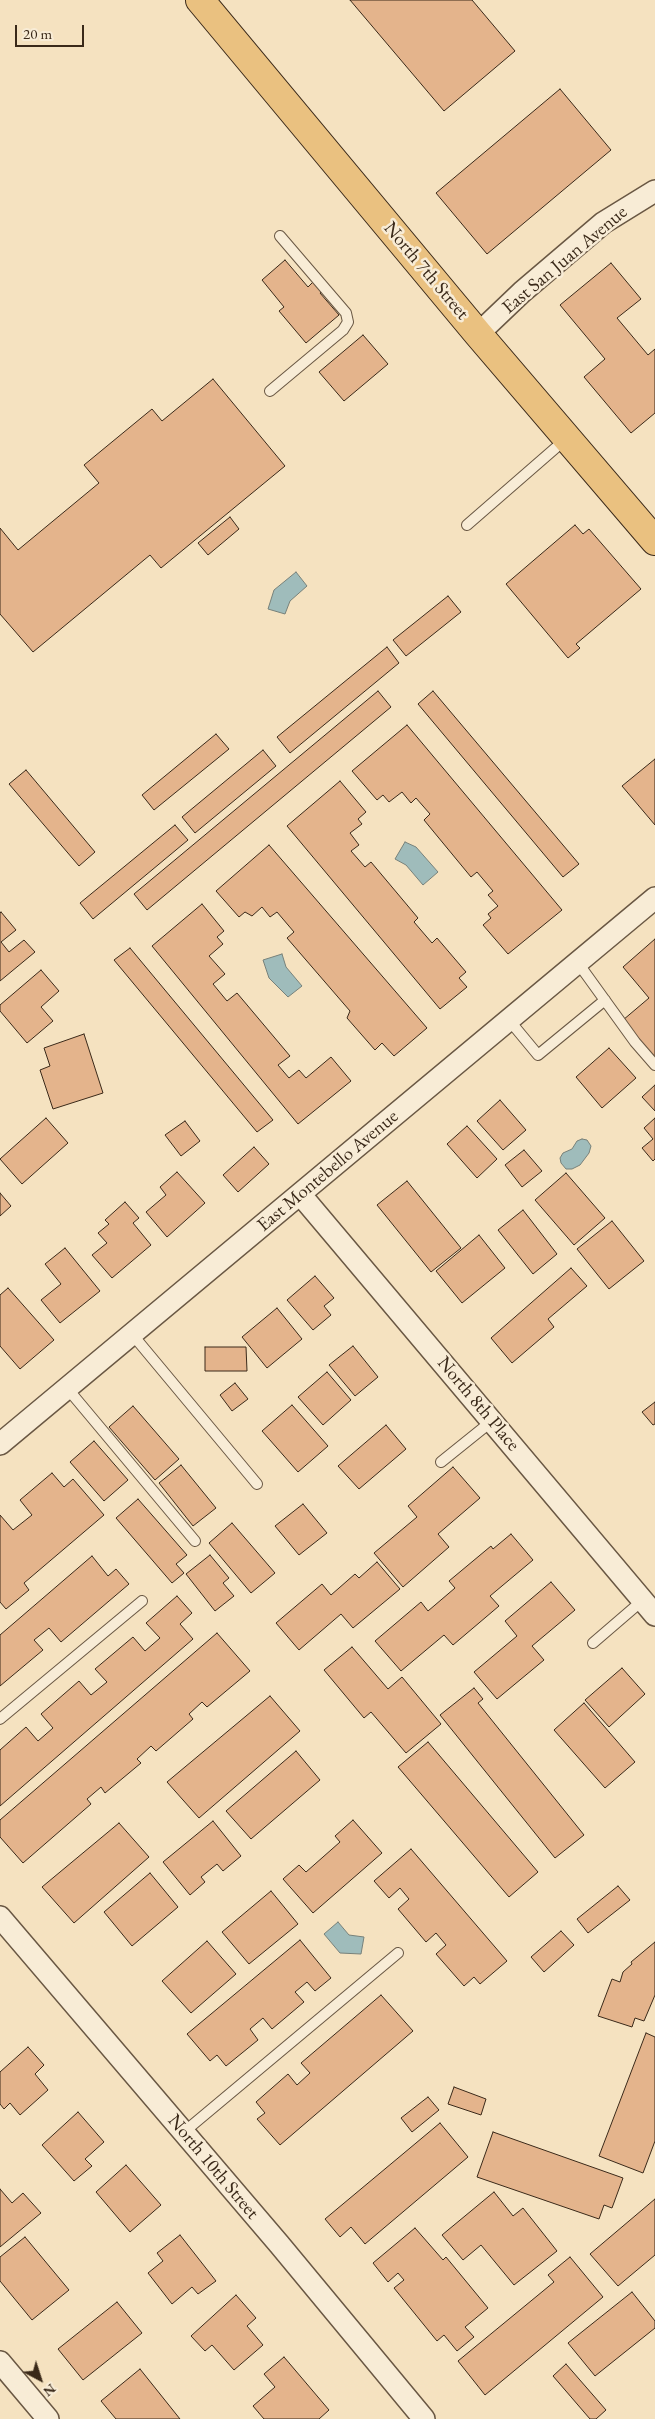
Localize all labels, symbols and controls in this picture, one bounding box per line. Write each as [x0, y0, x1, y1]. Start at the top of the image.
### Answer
scale bar [18, 15, 86, 47]
text: 20 m [23, 24, 52, 43]
street label: East San Juan Avenue [498, 201, 632, 319]
street label: North 7th Street [378, 217, 474, 325]
street label: East Montebello Avenue [253, 1105, 403, 1237]
street label: North 8th Place [432, 1352, 524, 1456]
street label: North 10th Street [163, 2110, 263, 2224]
north arrow [15, 2354, 65, 2404]
text: N [40, 2380, 60, 2401]

